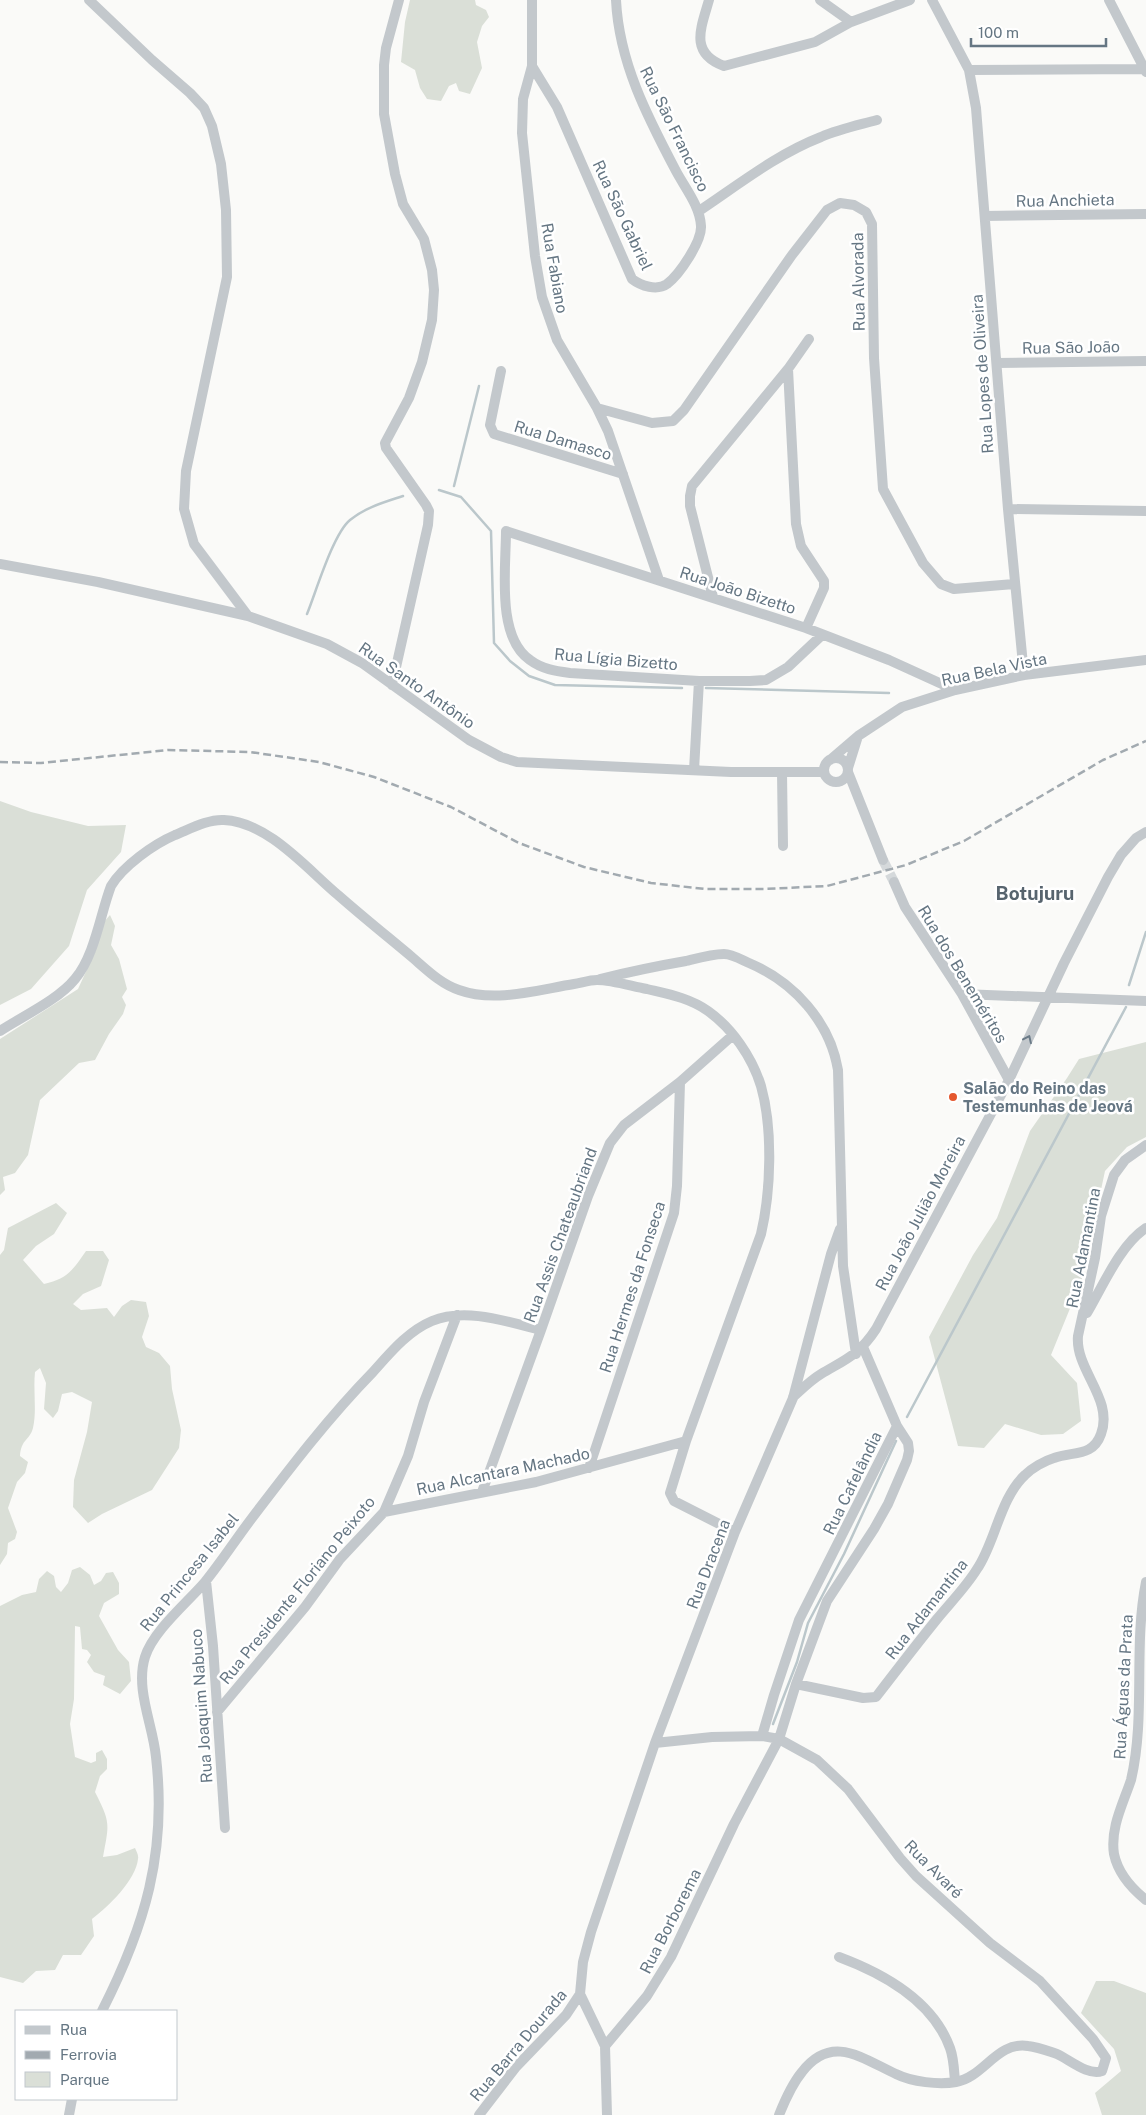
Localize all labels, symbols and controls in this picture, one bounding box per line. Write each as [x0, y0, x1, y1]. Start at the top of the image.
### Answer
scale bar [971, 15, 1106, 47]
text: 100 m [978, 24, 1019, 41]
street label: Rua São Francisco [636, 64, 713, 195]
street label: Rua São Gabriel [589, 157, 656, 273]
street label: Rua Anchieta [1015, 190, 1115, 211]
street label: Rua Fabiano [537, 221, 572, 315]
street label: Rua Alvorada [848, 232, 869, 332]
street label: Rua Lopes de Oliveira [967, 294, 998, 454]
street label: Rua São João [1022, 337, 1120, 358]
street label: Rua Damasco [512, 417, 614, 464]
street label: Rua João Bizetto [677, 563, 798, 618]
street label: Rua Santo Antônio [355, 638, 478, 733]
street label: Rua Lígia Bizetto [553, 645, 679, 674]
street label: Rua Bela Vista [940, 649, 1049, 690]
district label: Botujuru [996, 882, 1074, 904]
street label: Rua dos Beneméritos [914, 902, 1011, 1047]
one-way arrow [1022, 1035, 1032, 1044]
place label: Salão do Reino das Testemunhas de Jeová [963, 1079, 1133, 1116]
marker: Salão do Reino das Testemunhas de Jeová [947, 1091, 959, 1103]
street label: Rua João Julião Moreira [872, 1133, 969, 1294]
street label: Rua Assis Chateaubriand [520, 1145, 601, 1325]
street label: Rua Adamantina [1063, 1186, 1104, 1310]
street label: Rua Hermes da Fonseca [596, 1199, 669, 1375]
street label: Rua Cafelândia [819, 1428, 886, 1538]
street label: Rua Alcantara Machado [415, 1444, 592, 1499]
street label: Rua Presidente Floriano Peixoto [216, 1493, 379, 1688]
street label: Rua Princesa Isabel [136, 1510, 243, 1635]
street label: Rua Dracena [683, 1517, 734, 1612]
street label: Rua Adamantina [881, 1555, 971, 1663]
street label: Rua Águas da Prata [1109, 1614, 1137, 1760]
street label: Rua Joaquim Nabuco [187, 1628, 216, 1784]
street label: Rua Avaré [900, 1836, 967, 1903]
street label: Rua Borborema [636, 1866, 705, 1977]
street label: Rua Barra Dourada [466, 1986, 571, 2105]
legend [15, 2010, 178, 2100]
text: Rua [60, 2021, 87, 2038]
text: Ferrovia [60, 2046, 117, 2063]
text: Parque [60, 2071, 110, 2088]

